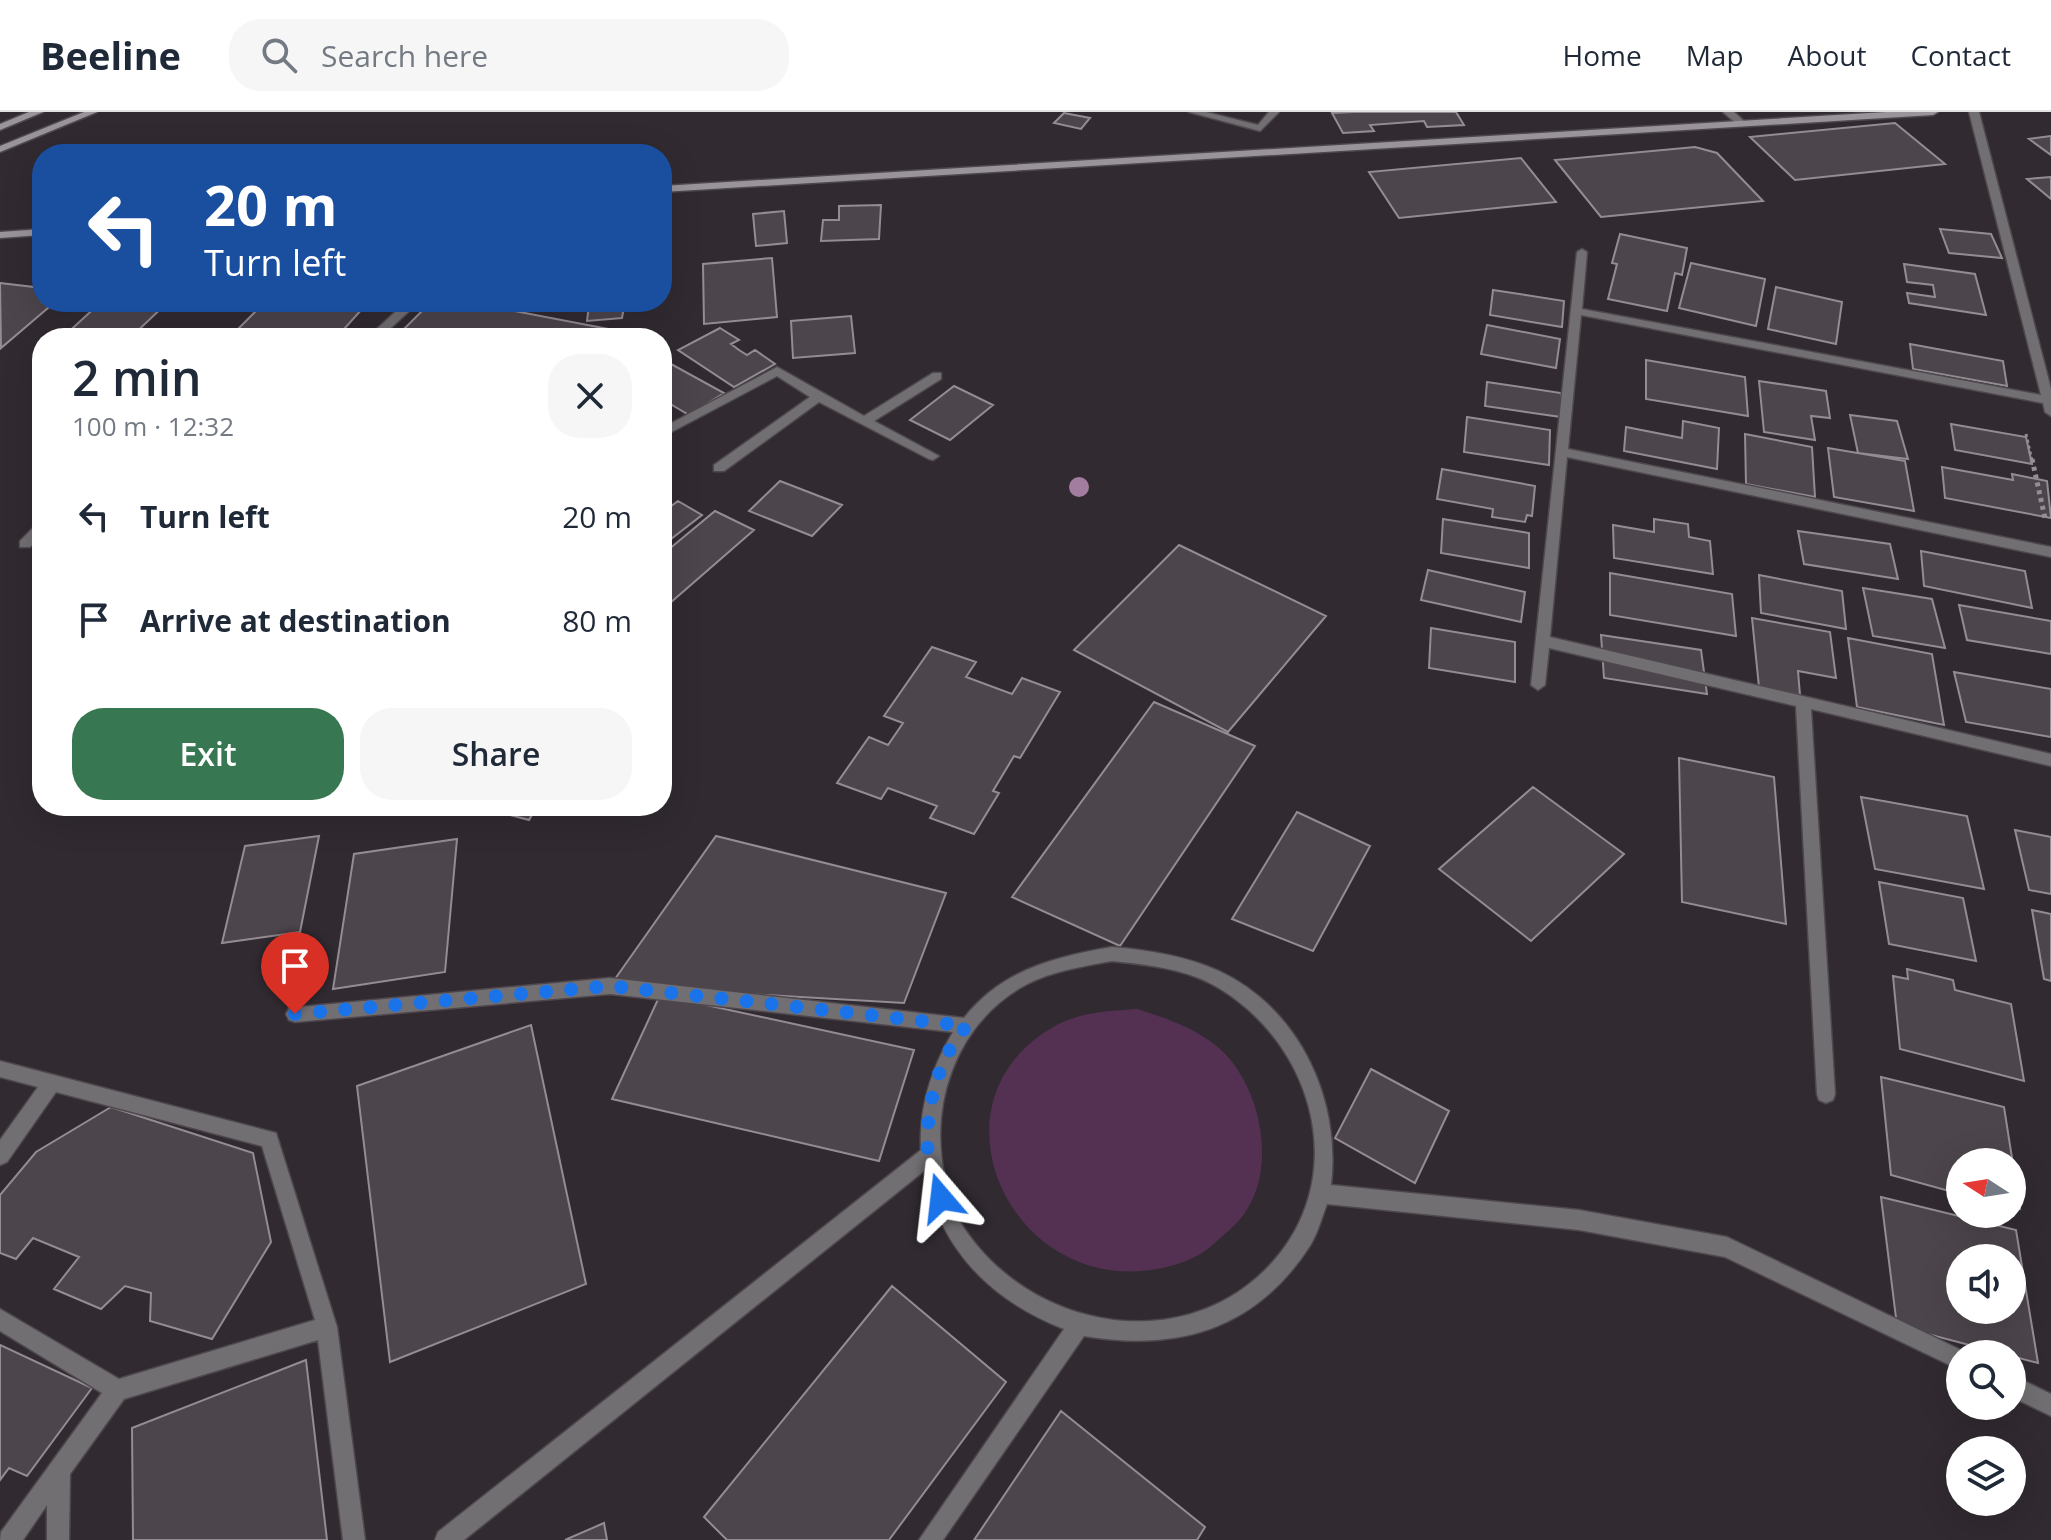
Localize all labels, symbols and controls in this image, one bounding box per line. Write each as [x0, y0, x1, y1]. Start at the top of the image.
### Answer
search box [229, 19, 789, 91]
text: Beeline [40, 29, 181, 81]
icon: search [257, 33, 301, 77]
text: Search here [321, 35, 488, 76]
text: Home [1563, 36, 1642, 74]
text: Map [1686, 36, 1744, 74]
text: About [1788, 36, 1866, 74]
text: Contact [1910, 36, 2011, 74]
text: 20 m [204, 166, 338, 242]
icon: left [72, 176, 176, 280]
text: Turn left [204, 238, 346, 287]
text: 2 min [72, 345, 202, 410]
button: close [548, 354, 632, 438]
text: 100 m · 12:32 [72, 408, 234, 444]
icon: left [72, 494, 116, 538]
text: Turn left [140, 496, 270, 537]
text: 20 m [562, 496, 632, 537]
icon: arrive [72, 598, 116, 642]
text: Arrive at destination [140, 600, 451, 641]
text: 80 m [562, 600, 632, 641]
button: Exit [72, 708, 344, 800]
button: Share [360, 708, 632, 800]
pin [261, 932, 329, 1014]
icon: arrive [273, 944, 317, 988]
north arrow [1946, 1148, 2026, 1228]
map controls [1946, 1148, 2026, 1516]
position arrow [899, 1156, 983, 1240]
button: sound [1946, 1244, 2026, 1324]
button: search [1946, 1340, 2026, 1420]
button: layers [1946, 1436, 2026, 1516]

